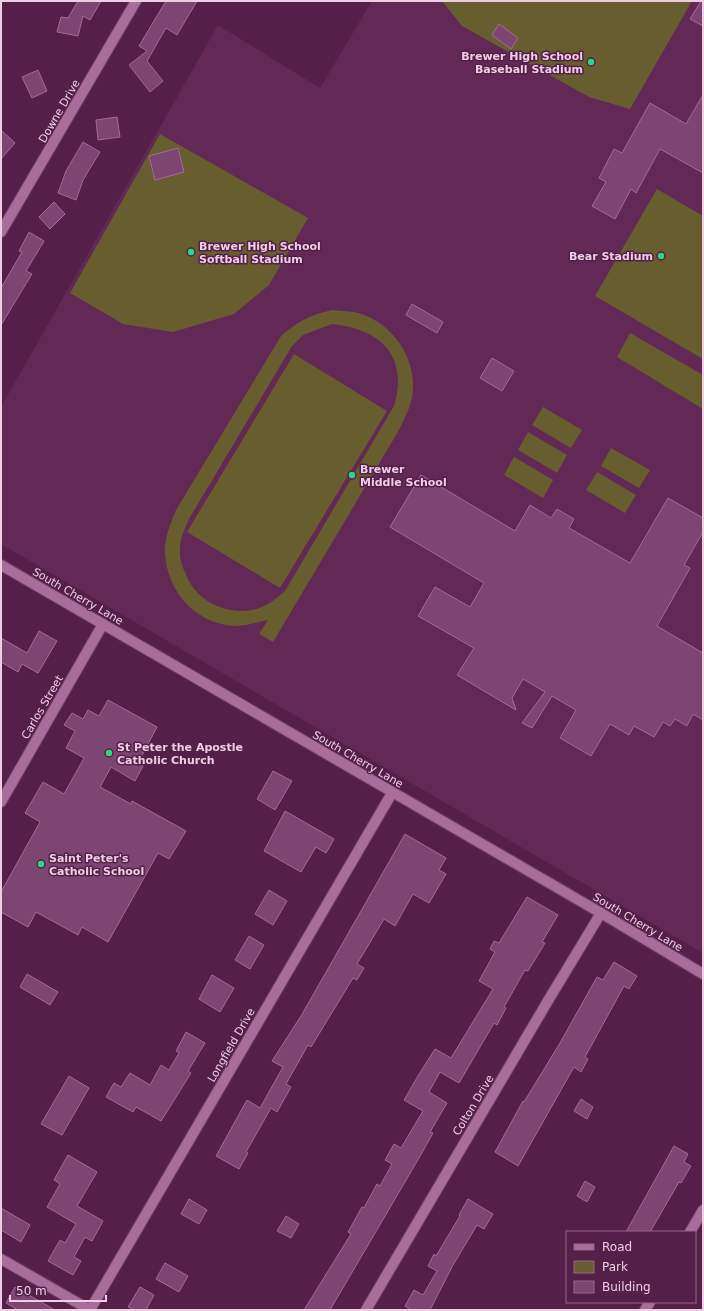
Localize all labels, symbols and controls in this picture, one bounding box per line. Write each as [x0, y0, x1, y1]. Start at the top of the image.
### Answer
place label: Brewer High School Baseball Stadium [461, 50, 583, 76]
marker: Brewer High School Baseball Stadium [586, 57, 596, 67]
street label: Downe Drive [36, 77, 83, 145]
place label: Brewer High School Softball Stadium [199, 240, 321, 266]
marker: Brewer High School Softball Stadium [186, 247, 196, 257]
place label: Bear Stadium [569, 250, 653, 263]
marker: Bear Stadium [656, 251, 666, 261]
place label: Brewer Middle School [360, 463, 447, 489]
marker: Brewer Middle School [347, 470, 357, 480]
street label: South Cherry Lane [30, 565, 126, 628]
street label: Carlos Street [19, 672, 66, 741]
street label: South Cherry Lane [310, 728, 406, 791]
place label: St Peter the Apostle Catholic Church [117, 741, 243, 767]
marker: St Peter the Apostle Catholic Church [104, 748, 114, 758]
place label: Saint Peter's Catholic School [49, 852, 144, 878]
marker: Saint Peter's Catholic School [36, 859, 46, 869]
street label: South Cherry Lane [591, 890, 685, 954]
street label: Longfield Drive [205, 1006, 258, 1085]
street label: Colton Drive [450, 1072, 497, 1138]
legend [566, 1231, 696, 1303]
text: Road [602, 1240, 632, 1254]
text: Park [602, 1260, 628, 1274]
scale bar [10, 1277, 106, 1303]
text: Building [602, 1280, 651, 1294]
text: 50 m [16, 1284, 47, 1298]

